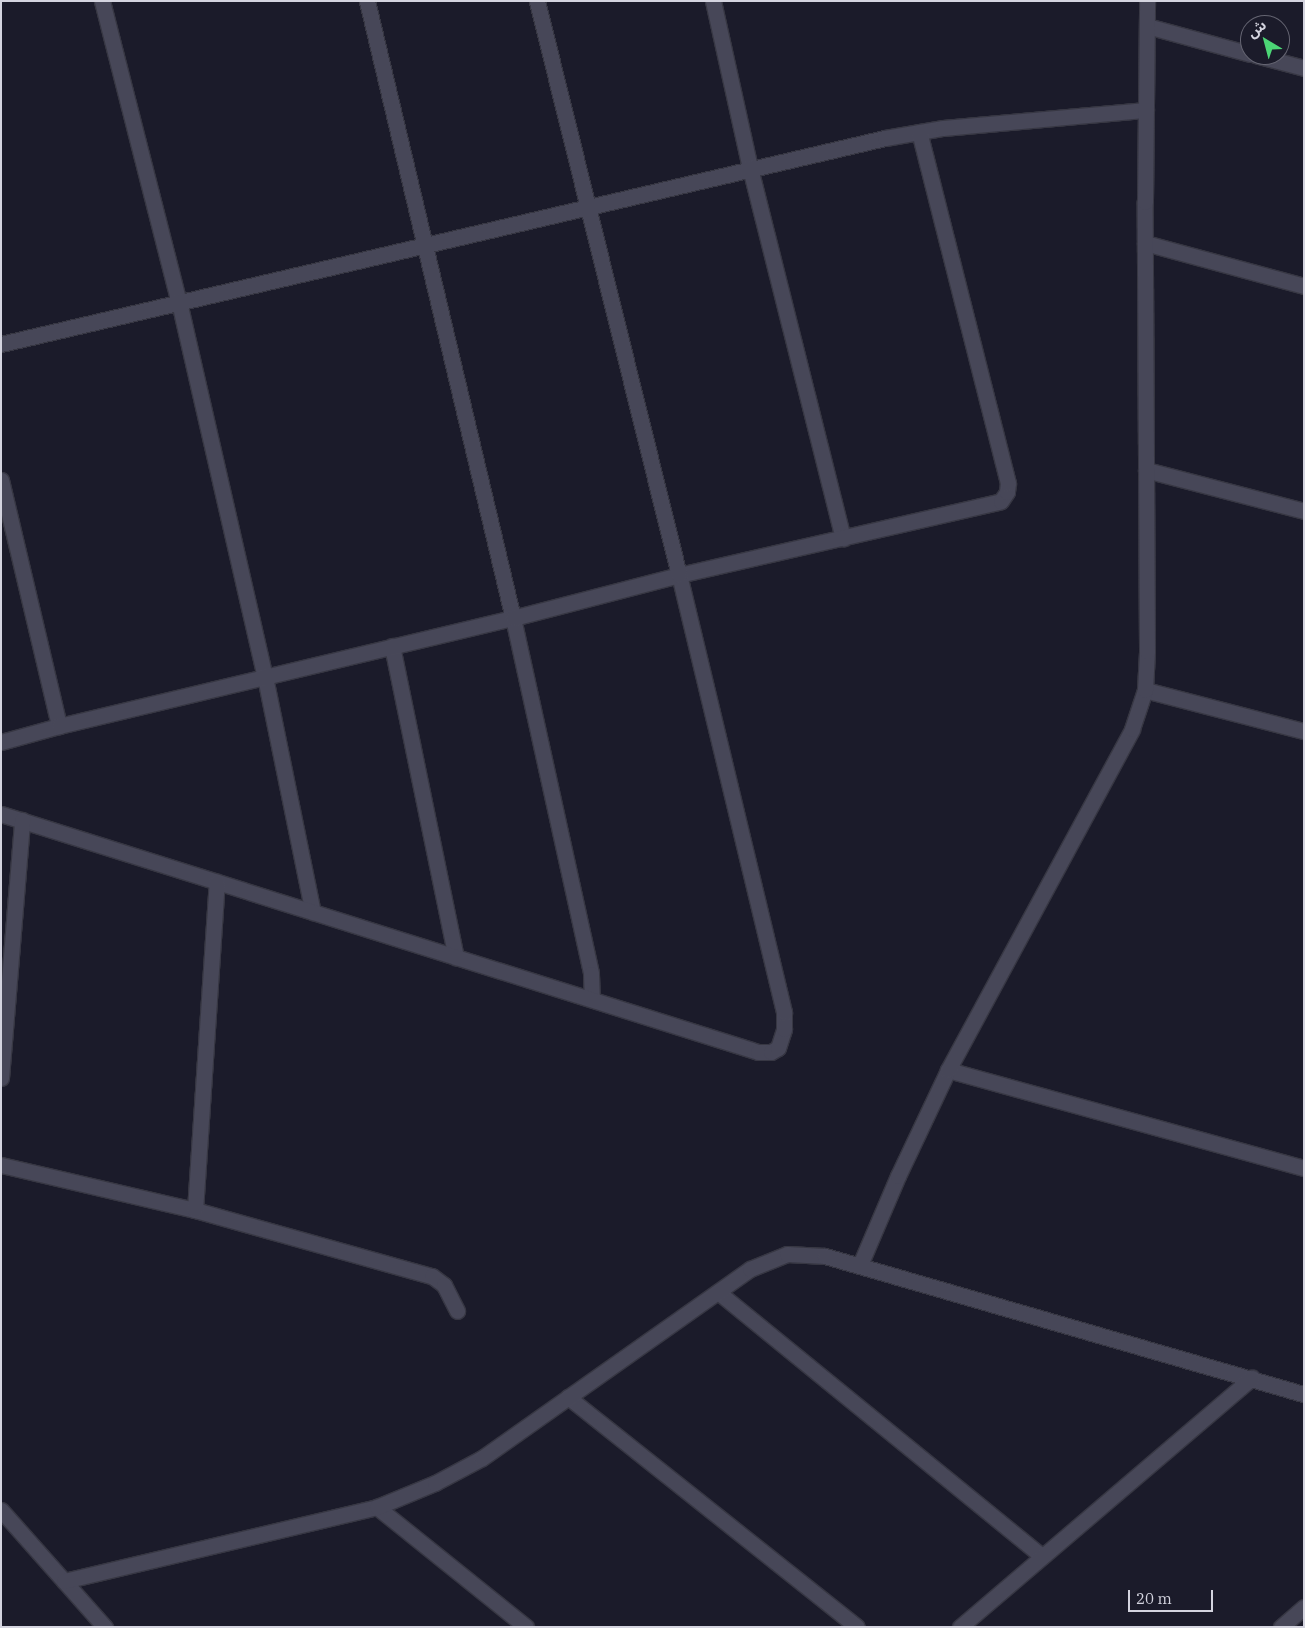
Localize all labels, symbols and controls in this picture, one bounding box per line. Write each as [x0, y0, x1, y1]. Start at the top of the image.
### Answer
north arrow [1240, 15, 1290, 65]
text: ش [1243, 16, 1270, 42]
scale bar [1130, 1580, 1215, 1612]
text: 20 m [1136, 1589, 1172, 1608]

